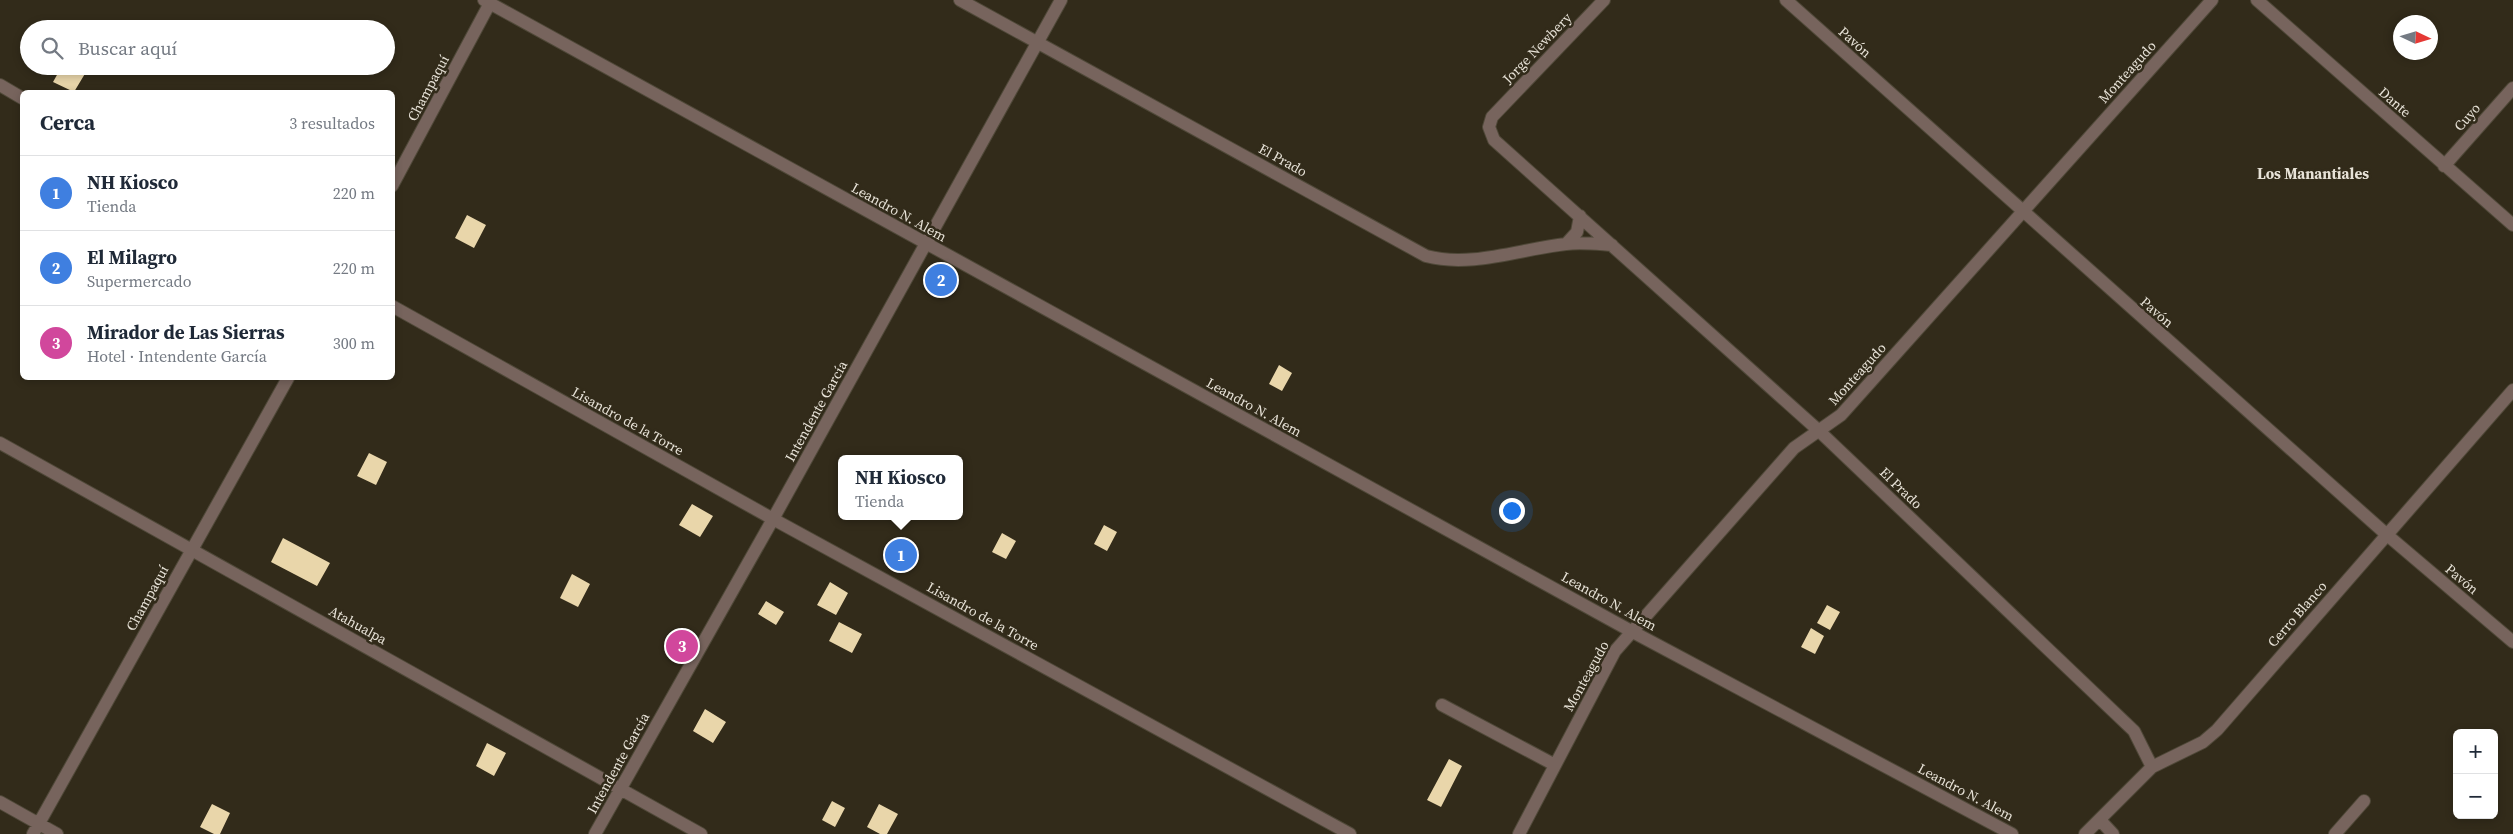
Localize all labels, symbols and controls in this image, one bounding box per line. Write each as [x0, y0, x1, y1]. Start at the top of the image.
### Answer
street label: Jorge Newbery [1497, 7, 1577, 89]
north arrow [2393, 15, 2438, 60]
search box [20, 20, 395, 75]
street label: Pavón [1834, 22, 1876, 63]
icon: search [38, 34, 66, 62]
text: Buscar aquí [78, 35, 177, 61]
street label: Monteagudo [2094, 36, 2161, 108]
street label: Champaquí [402, 51, 454, 125]
street label: Dante [2374, 82, 2416, 122]
street label: Cuyo [2449, 98, 2485, 135]
text: Cerca [40, 108, 95, 137]
text: 3 resultados [289, 112, 375, 134]
street label: El Prado [1255, 139, 1311, 182]
district label: Los Manantiales [2257, 163, 2369, 184]
text: NH Kiosco [87, 169, 178, 195]
street label: Leandro N. Alem [848, 178, 951, 247]
text: 1 [52, 182, 60, 204]
text: 220 m [333, 182, 375, 204]
text: Tienda [87, 195, 136, 217]
text: El Milagro [87, 244, 177, 270]
text: 2 [52, 257, 60, 279]
text: 220 m [333, 257, 375, 279]
pin: 2 [925, 261, 957, 299]
text: Supermercado [87, 270, 191, 292]
street label: Pavón [2136, 292, 2178, 332]
text: Mirador de Las Sierras [87, 319, 285, 345]
text: 3 [52, 332, 60, 354]
text: 300 m [333, 332, 375, 354]
street label: Monteagudo [1824, 338, 1891, 410]
text: Hotel · Intendente García [87, 345, 267, 367]
street label: Intendente García [780, 356, 852, 465]
street label: Leandro N. Alem [1203, 373, 1306, 442]
street label: Lisandro de la Torre [568, 382, 688, 460]
popup [838, 455, 963, 520]
street label: El Prado [1875, 463, 1927, 514]
text: NH Kiosco [855, 464, 946, 490]
text: Tienda [855, 490, 904, 512]
your location [1499, 498, 1525, 524]
pin: 1 [885, 536, 917, 574]
street label: Pavón [2441, 559, 2483, 599]
street label: Champaquí [121, 562, 173, 634]
street label: Leandro N. Alem [1558, 567, 1661, 636]
street label: Cerro Blanco [2263, 576, 2331, 651]
street label: Lisandro de la Torre [923, 577, 1043, 655]
street label: Atahualpa [325, 601, 391, 650]
pin: 3 [666, 627, 698, 665]
street label: Monteagudo [1558, 637, 1614, 715]
street label: Intendente García [582, 708, 654, 817]
map controls [2453, 729, 2498, 819]
button: + [2453, 729, 2498, 774]
street label: Leandro N. Alem [1914, 758, 2018, 826]
button: − [2453, 774, 2498, 819]

